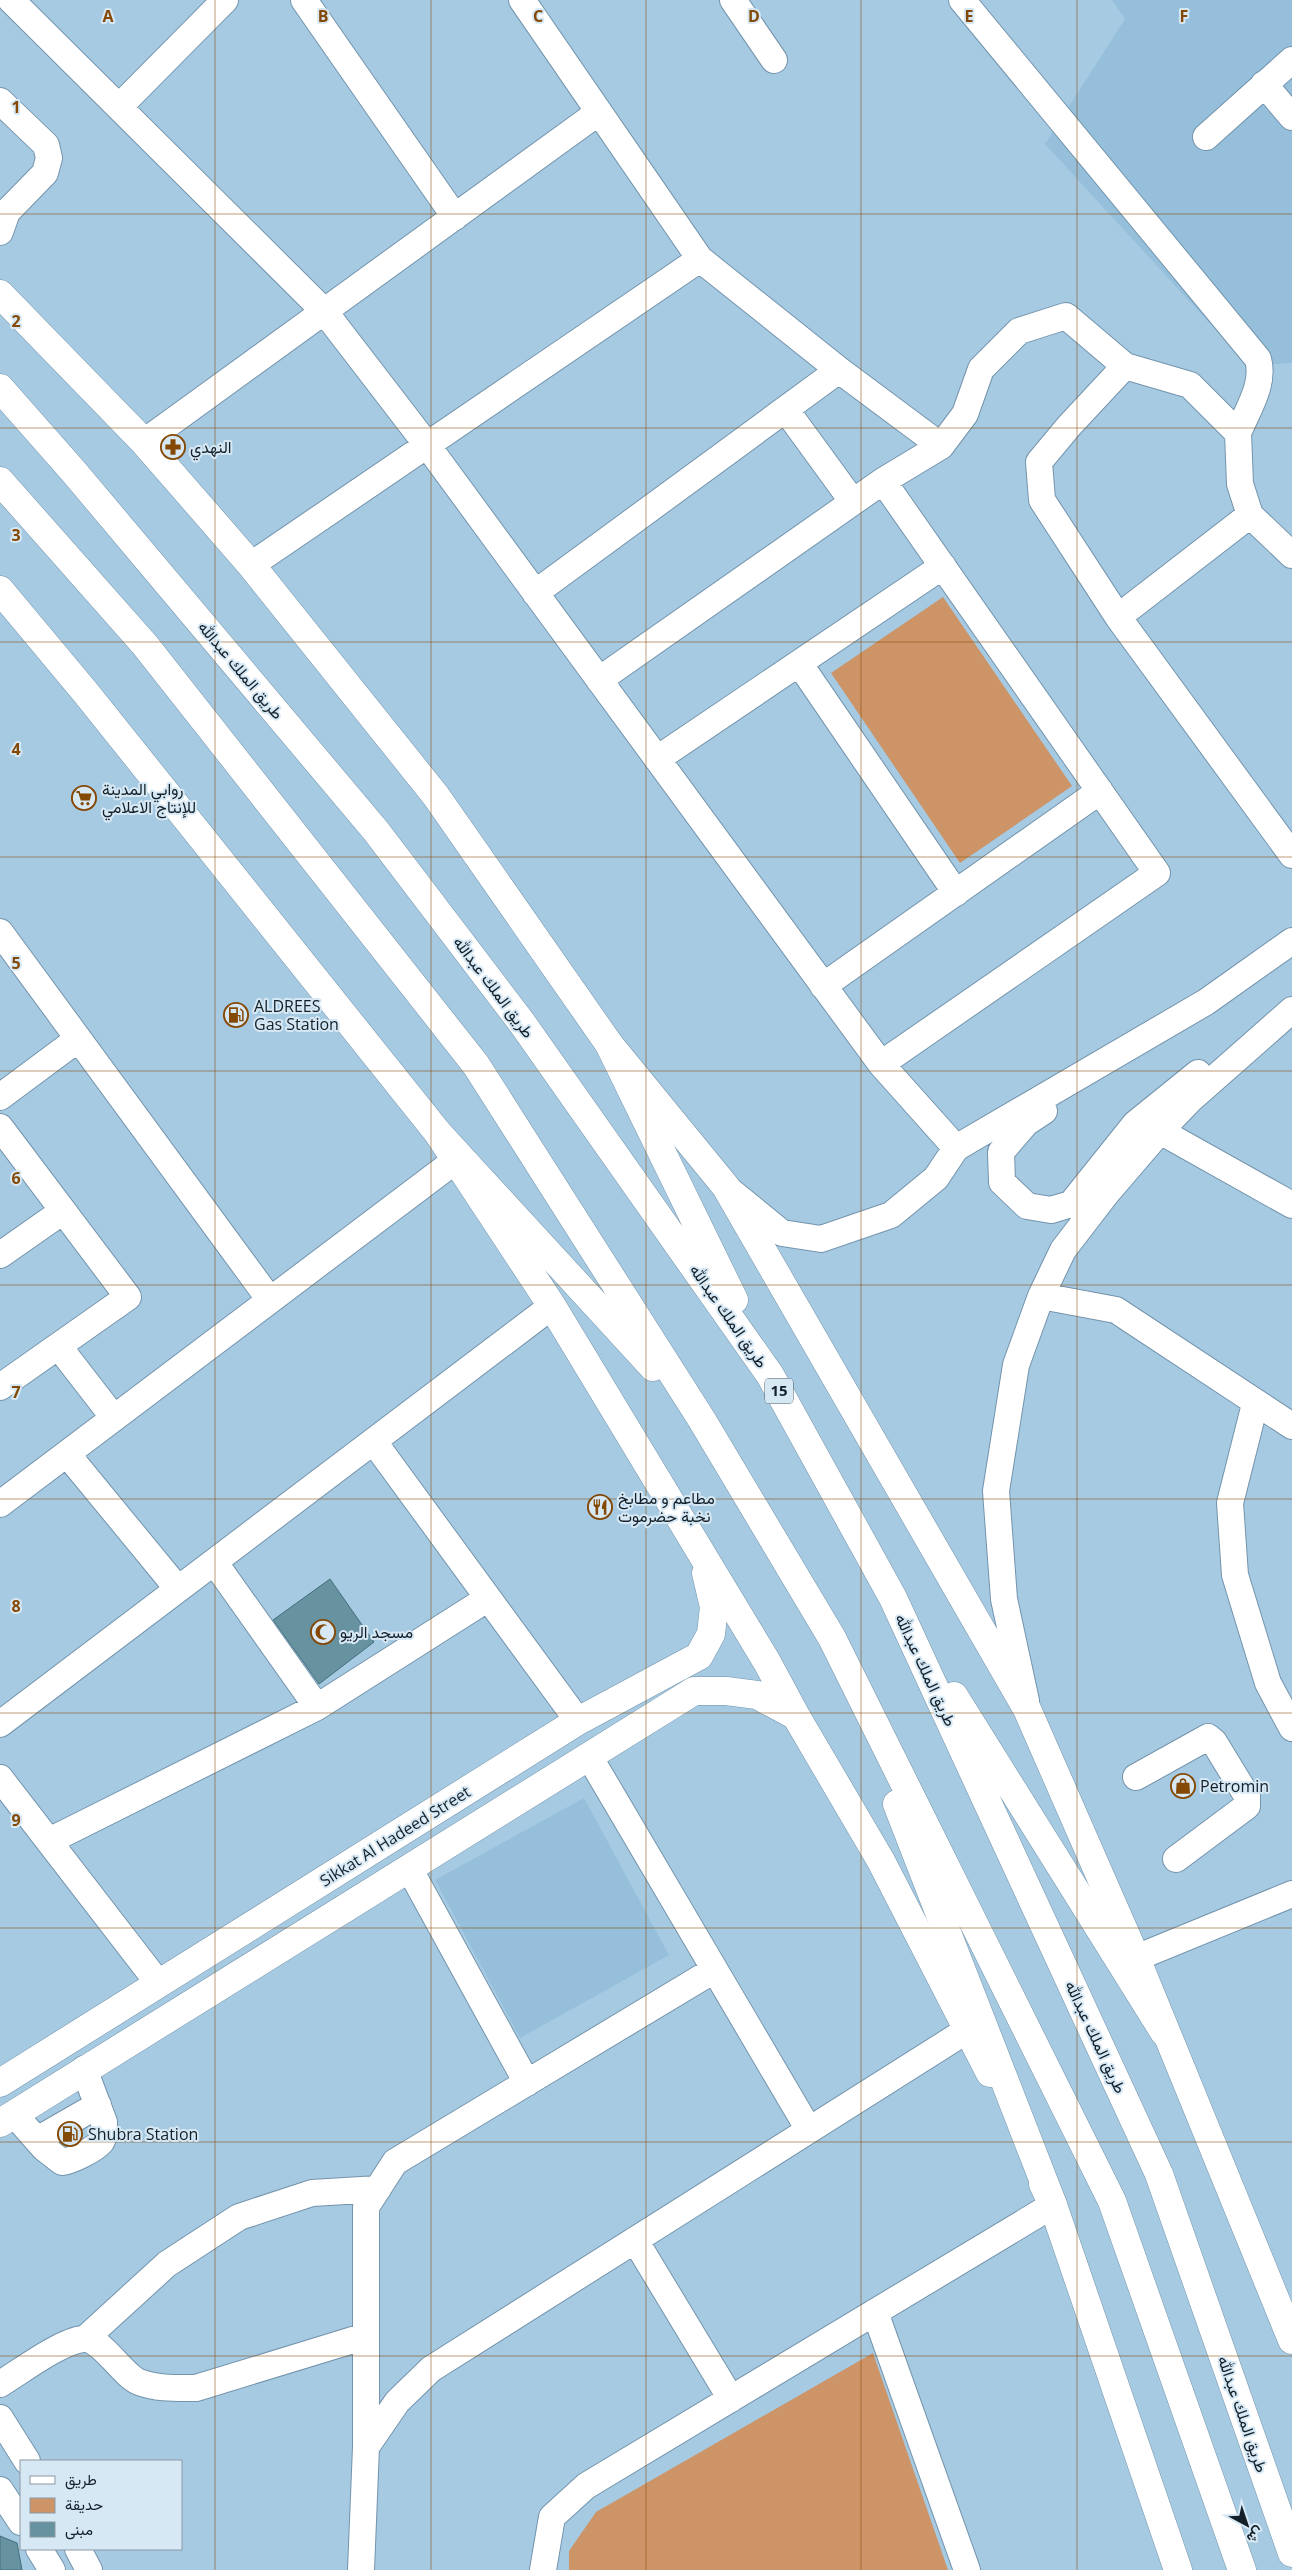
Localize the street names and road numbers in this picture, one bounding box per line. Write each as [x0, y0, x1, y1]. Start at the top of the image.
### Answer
street label: طريق الملك عبدالله [193, 616, 289, 724]
street label: طريق الملك عبدالله [449, 932, 539, 1042]
street label: طريق الملك عبدالله [685, 1260, 773, 1372]
road number: 15 [765, 1378, 793, 1404]
street label: طريق الملك عبدالله [890, 1610, 962, 1730]
street label: Sikkat Al Hadeed Street [315, 1780, 475, 1891]
street label: طريق الملك عبدالله [1060, 1977, 1132, 2097]
street label: طريق الملك عبدالله [1213, 2353, 1273, 2475]

